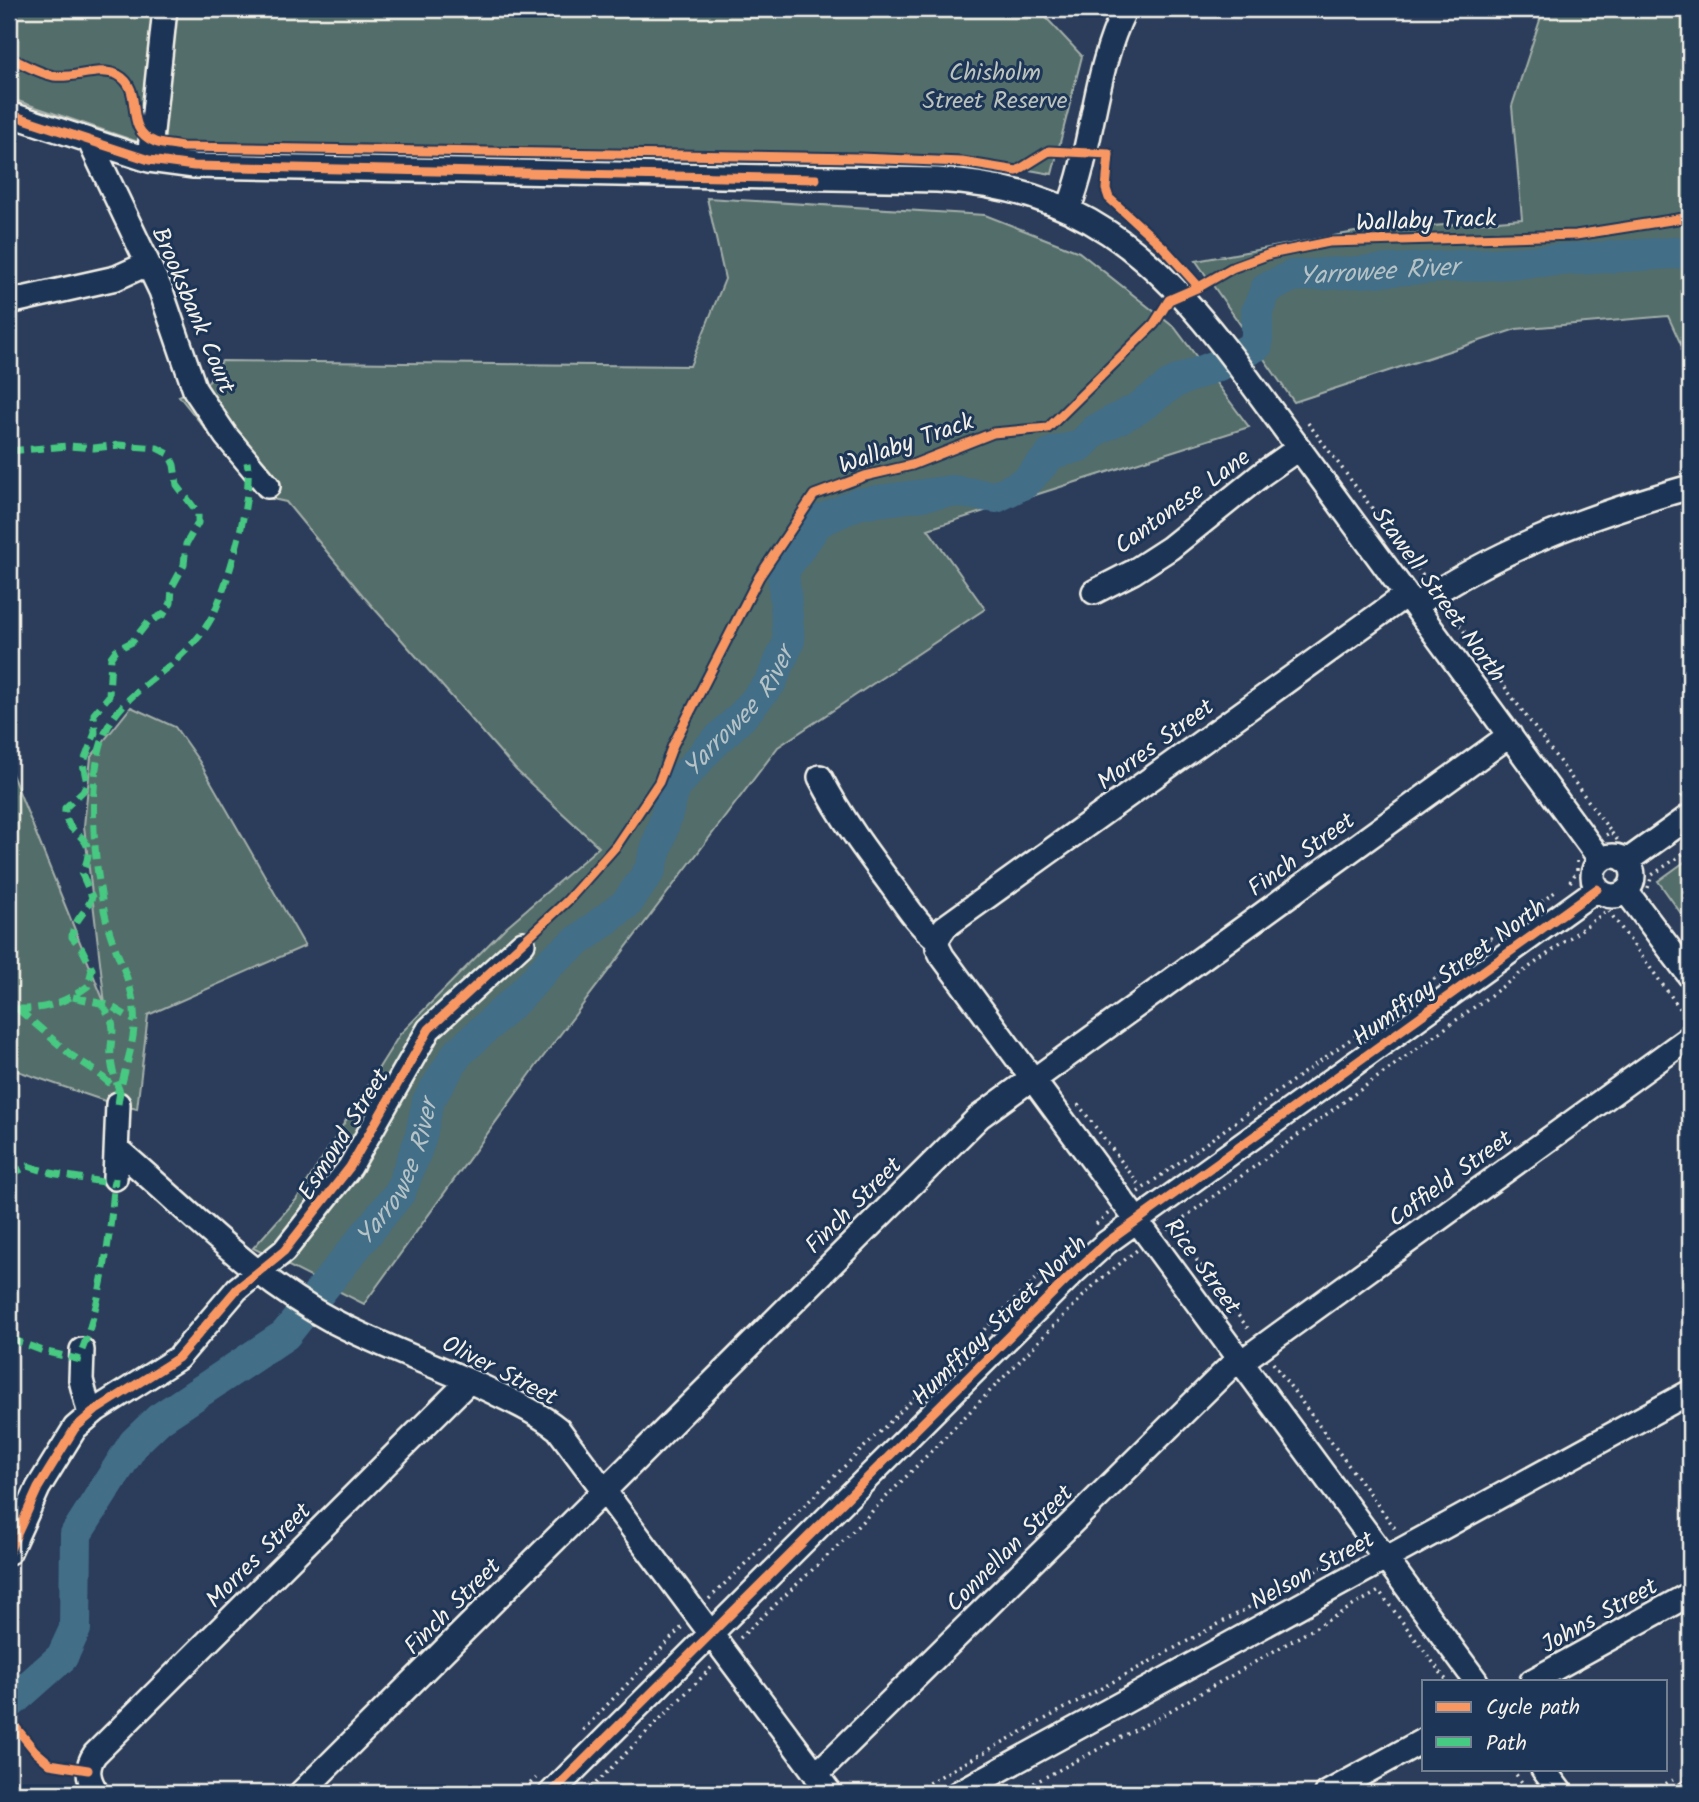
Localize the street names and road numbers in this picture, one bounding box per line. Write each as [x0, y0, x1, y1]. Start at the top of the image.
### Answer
street label: Wallaby Track [1355, 200, 1498, 243]
street label: Brooksbank Court [140, 221, 246, 401]
street label: Wallaby Track [834, 403, 980, 486]
street label: Cantonese Lane [1106, 439, 1260, 565]
street label: Stawell Street North [1360, 499, 1515, 691]
street label: Morres Street [1089, 689, 1223, 801]
street label: Finch Street [1240, 802, 1365, 908]
street label: Humffray Street North [1344, 889, 1555, 1057]
street label: Esmond Street [288, 1060, 401, 1209]
street label: Coffield Street [1380, 1120, 1522, 1238]
street label: Finch Street [796, 1148, 913, 1264]
street label: Rice Street [1153, 1210, 1251, 1324]
street label: Humffray Street North [903, 1226, 1097, 1416]
street label: Oliver Street [434, 1325, 565, 1418]
street label: Connellan Street [937, 1475, 1084, 1622]
street label: Morres Street [197, 1493, 322, 1618]
street label: Nelson Street [1243, 1521, 1383, 1622]
street label: Finch Street [395, 1549, 512, 1665]
street label: Johns Street [1534, 1568, 1666, 1665]

